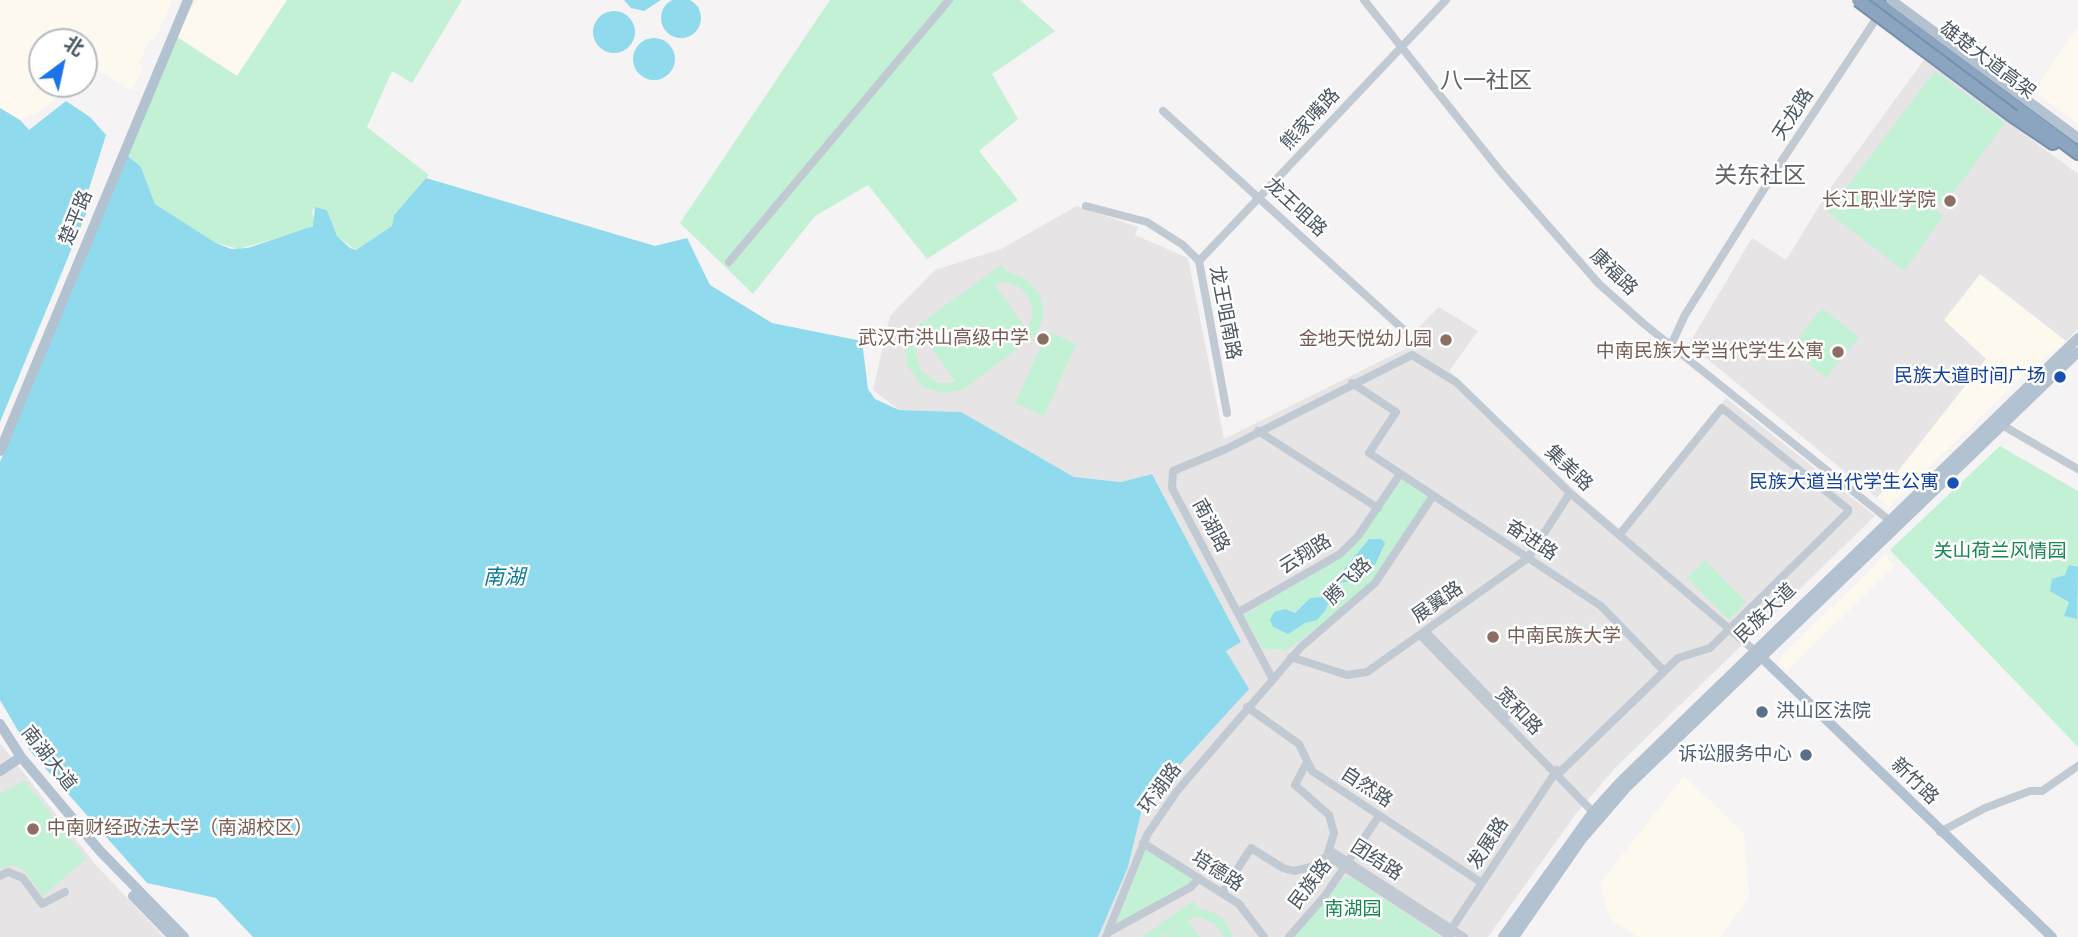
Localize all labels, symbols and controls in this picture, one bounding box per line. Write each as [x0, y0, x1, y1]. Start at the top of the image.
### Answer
street label: 雄楚大道高架 [1935, 18, 2039, 104]
north arrow [28, 28, 98, 98]
text: 北 [59, 32, 88, 61]
district label: 八一社区 [1440, 68, 1532, 96]
street label: 熊家嘴路 [1277, 84, 1345, 156]
street label: 天龙路 [1769, 85, 1819, 145]
district label: 关东社区 [1714, 163, 1806, 191]
street label: 龙王咀路 [1259, 174, 1331, 242]
street label: 楚平路 [56, 187, 98, 249]
place label: 长江职业学院 [1822, 190, 1936, 212]
marker: 长江职业学院 [1942, 193, 1958, 209]
street label: 康福路 [1585, 245, 1641, 301]
street label: 龙王咀南路 [1204, 264, 1244, 362]
place label: 武汉市洪山高级中学 [858, 328, 1029, 350]
place label: 金地天悦幼儿园 [1299, 329, 1432, 351]
marker: 武汉市洪山高级中学 [1035, 331, 1051, 347]
marker: 金地天悦幼儿园 [1438, 332, 1454, 348]
place label: 中南民族大学当代学生公寓 [1596, 341, 1824, 363]
marker: 中南民族大学当代学生公寓 [1830, 344, 1846, 360]
place label: 民族大道时间广场 [1894, 366, 2046, 388]
marker: 民族大道时间广场 [2052, 369, 2068, 385]
street label: 集美路 [1539, 441, 1597, 497]
place label: 民族大道当代学生公寓 [1749, 472, 1939, 494]
marker: 民族大道当代学生公寓 [1945, 475, 1961, 491]
street label: 南湖路 [1187, 495, 1233, 557]
street label: 奋进路 [1501, 516, 1561, 566]
street label: 云翔路 [1276, 530, 1336, 580]
park label: 关山荷兰风情园 [1934, 541, 2066, 563]
street label: 腾飞路 [1321, 554, 1377, 610]
water label: 南湖 [483, 566, 525, 592]
street label: 展翼路 [1408, 577, 1468, 629]
street label: 民族大道 [1731, 579, 1801, 649]
place label: 中南民族大学 [1507, 626, 1621, 648]
marker: 中南民族大学 [1485, 629, 1501, 645]
street label: 宽和路 [1490, 684, 1546, 740]
place label: 洪山区法院 [1776, 701, 1871, 723]
marker: 洪山区法院 [1754, 704, 1770, 720]
street label: 南湖大道 [16, 722, 80, 796]
place label: 诉讼服务中心 [1678, 744, 1792, 766]
marker: 诉讼服务中心 [1798, 747, 1814, 763]
street label: 新竹路 [1886, 754, 1942, 810]
street label: 环湖路 [1135, 759, 1187, 819]
street label: 自然路 [1336, 763, 1396, 813]
street label: 发展路 [1464, 814, 1514, 874]
place label: 中南财经政法大学（南湖校区） [47, 818, 313, 840]
marker: 中南财经政法大学（南湖校区） [25, 821, 41, 837]
street label: 团结路 [1346, 836, 1406, 886]
street label: 培德路 [1187, 847, 1247, 897]
street label: 民族路 [1285, 855, 1337, 915]
park label: 南湖园 [1325, 899, 1381, 921]

